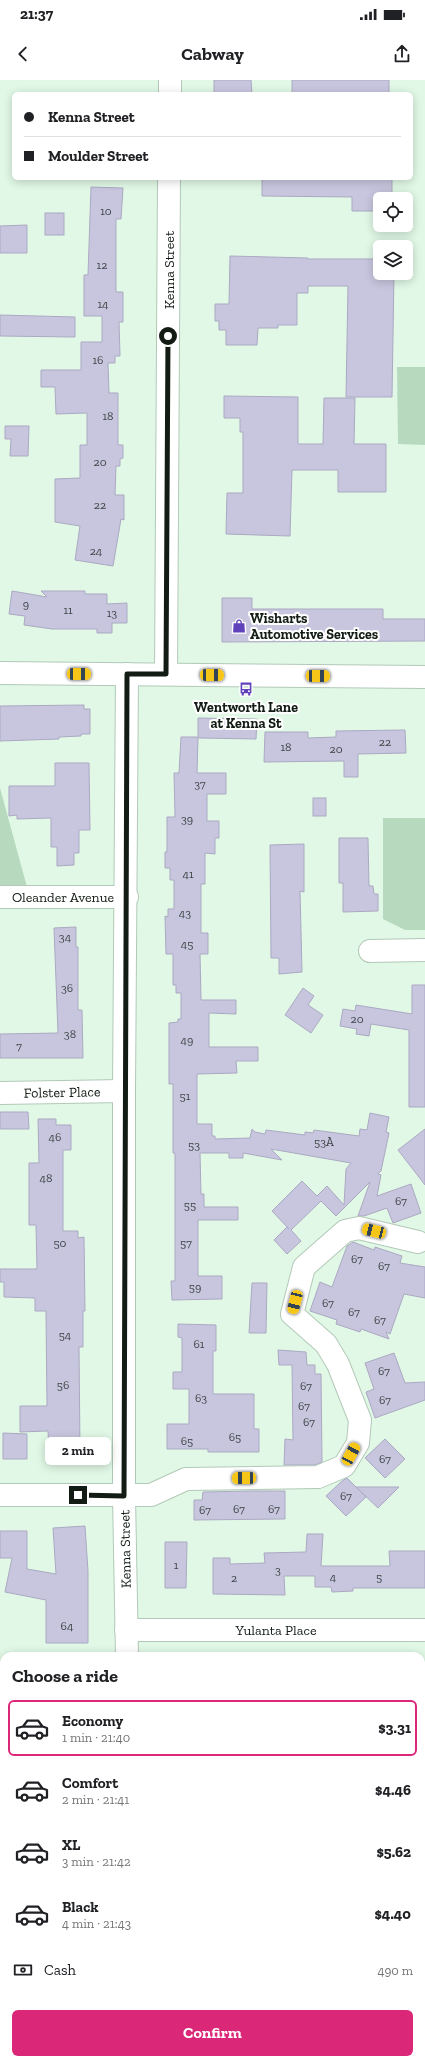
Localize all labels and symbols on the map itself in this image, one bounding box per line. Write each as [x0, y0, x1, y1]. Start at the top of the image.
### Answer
house number: 10 [100, 204, 112, 218]
street label: Kenna Street [161, 230, 178, 309]
house number: 12 [97, 258, 107, 272]
house number: 14 [97, 297, 109, 311]
route start [159, 327, 177, 345]
house number: 16 [93, 353, 104, 367]
house number: 18 [102, 409, 114, 423]
house number: 20 [93, 455, 107, 469]
house number: 22 [94, 498, 106, 512]
house number: 24 [90, 544, 103, 558]
house number: 9 [23, 597, 29, 611]
house number: 11 [63, 603, 73, 617]
house number: 13 [107, 606, 117, 620]
place label: Wisharts Automotive Services [250, 610, 379, 643]
shop icon: Wisharts Automotive Services [231, 618, 247, 634]
car [67, 668, 91, 680]
car [200, 669, 224, 681]
car [306, 670, 330, 682]
bus stop icon: Wentworth Lane at Kenna St [238, 681, 254, 697]
place label: Wentworth Lane at Kenna St [194, 699, 298, 732]
house number: 22 [379, 735, 391, 749]
house number: 18 [280, 740, 292, 754]
house number: 20 [329, 742, 343, 756]
house number: 37 [194, 777, 206, 791]
house number: 39 [181, 812, 193, 826]
house number: 41 [182, 867, 194, 881]
street label: Oleander Avenue [12, 889, 114, 906]
house number: 43 [179, 906, 191, 920]
house number: 34 [59, 930, 72, 944]
house number: 45 [181, 937, 193, 951]
house number: 36 [61, 981, 73, 995]
house number: 20 [350, 1012, 364, 1026]
house number: 38 [64, 1027, 76, 1041]
house number: 49 [181, 1033, 193, 1047]
house number: 7 [16, 1039, 22, 1053]
street label: Folster Place [23, 1083, 101, 1102]
house number: 51 [180, 1089, 191, 1103]
house number: 46 [49, 1130, 61, 1144]
house number: 53A [314, 1135, 334, 1149]
house number: 53 [188, 1138, 200, 1152]
house number: 48 [40, 1171, 52, 1185]
house number: 67 [395, 1194, 407, 1208]
house number: 55 [184, 1198, 196, 1212]
car [361, 1222, 387, 1240]
house number: 50 [53, 1236, 67, 1250]
house number: 57 [180, 1236, 192, 1250]
house number: 67 [351, 1252, 363, 1266]
house number: 67 [378, 1259, 390, 1273]
house number: 59 [189, 1280, 201, 1294]
car [286, 1289, 304, 1315]
house number: 67 [322, 1296, 334, 1310]
house number: 67 [348, 1305, 360, 1319]
house number: 67 [374, 1313, 386, 1327]
house number: 54 [59, 1328, 72, 1342]
house number: 61 [194, 1337, 205, 1351]
house number: 67 [378, 1364, 390, 1378]
house number: 56 [57, 1378, 69, 1392]
house number: 67 [300, 1379, 312, 1393]
house number: 63 [195, 1391, 207, 1405]
house number: 67 [379, 1393, 391, 1407]
house number: 67 [298, 1399, 310, 1413]
house number: 67 [303, 1415, 315, 1429]
house number: 65 [229, 1430, 241, 1444]
house number: 65 [181, 1434, 193, 1448]
callout: 2 min [45, 1437, 111, 1465]
car [340, 1441, 362, 1467]
house number: 67 [379, 1452, 391, 1466]
car [232, 1472, 256, 1484]
route end [69, 1486, 87, 1504]
house number: 67 [340, 1489, 352, 1503]
house number: 67 [233, 1502, 245, 1516]
house number: 67 [268, 1502, 280, 1516]
house number: 67 [199, 1503, 211, 1517]
street label: Kenna Street [116, 1509, 135, 1588]
house number: 1 [174, 1558, 179, 1572]
house number: 3 [275, 1563, 281, 1577]
house number: 4 [330, 1570, 337, 1584]
house number: 5 [376, 1570, 382, 1584]
house number: 2 [231, 1571, 237, 1585]
house number: 64 [61, 1619, 74, 1633]
street label: Yulanta Place [235, 1622, 317, 1639]

